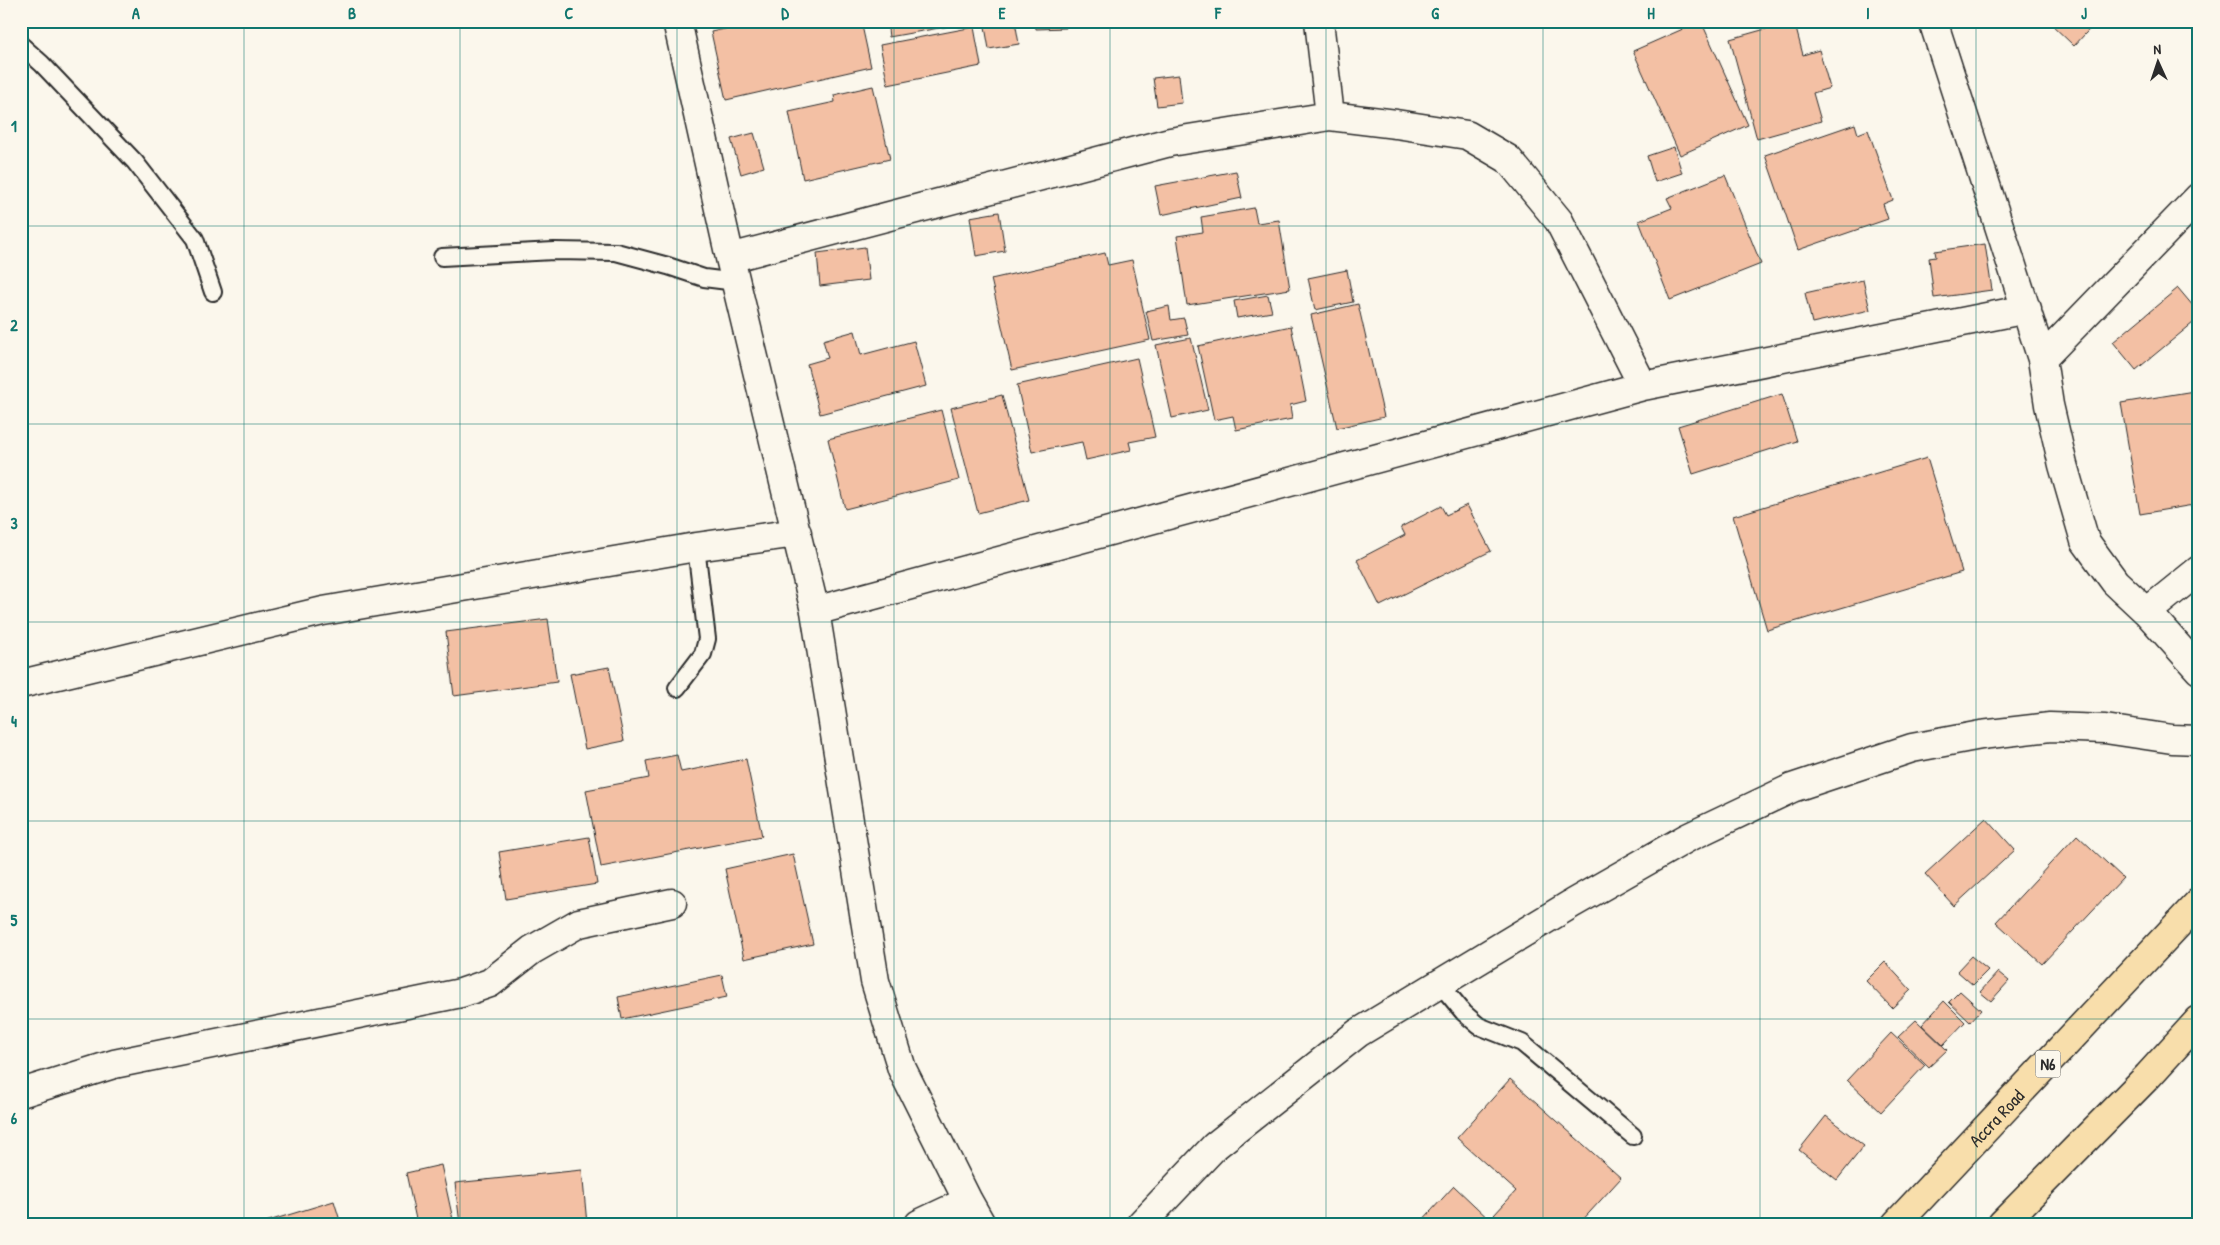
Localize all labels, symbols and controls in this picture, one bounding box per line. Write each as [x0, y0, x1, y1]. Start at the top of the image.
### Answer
text: A [132, 2, 140, 24]
text: B [348, 2, 356, 24]
text: C [565, 2, 574, 24]
text: D [781, 2, 789, 24]
text: E [998, 2, 1006, 24]
text: F [1214, 2, 1222, 24]
text: G [1431, 2, 1439, 24]
text: H [1647, 2, 1655, 24]
text: I [1866, 2, 1870, 24]
text: J [2081, 2, 2087, 24]
north arrow [2132, 38, 2182, 88]
text: N [2153, 39, 2162, 58]
text: 1 [11, 115, 17, 137]
text: 2 [10, 314, 18, 336]
text: 3 [10, 512, 18, 534]
text: 4 [11, 710, 17, 732]
text: 5 [11, 909, 18, 931]
road number: N6 [2036, 1050, 2060, 1078]
street label: Accra Road [1963, 1083, 2029, 1152]
text: 6 [11, 1107, 18, 1129]

